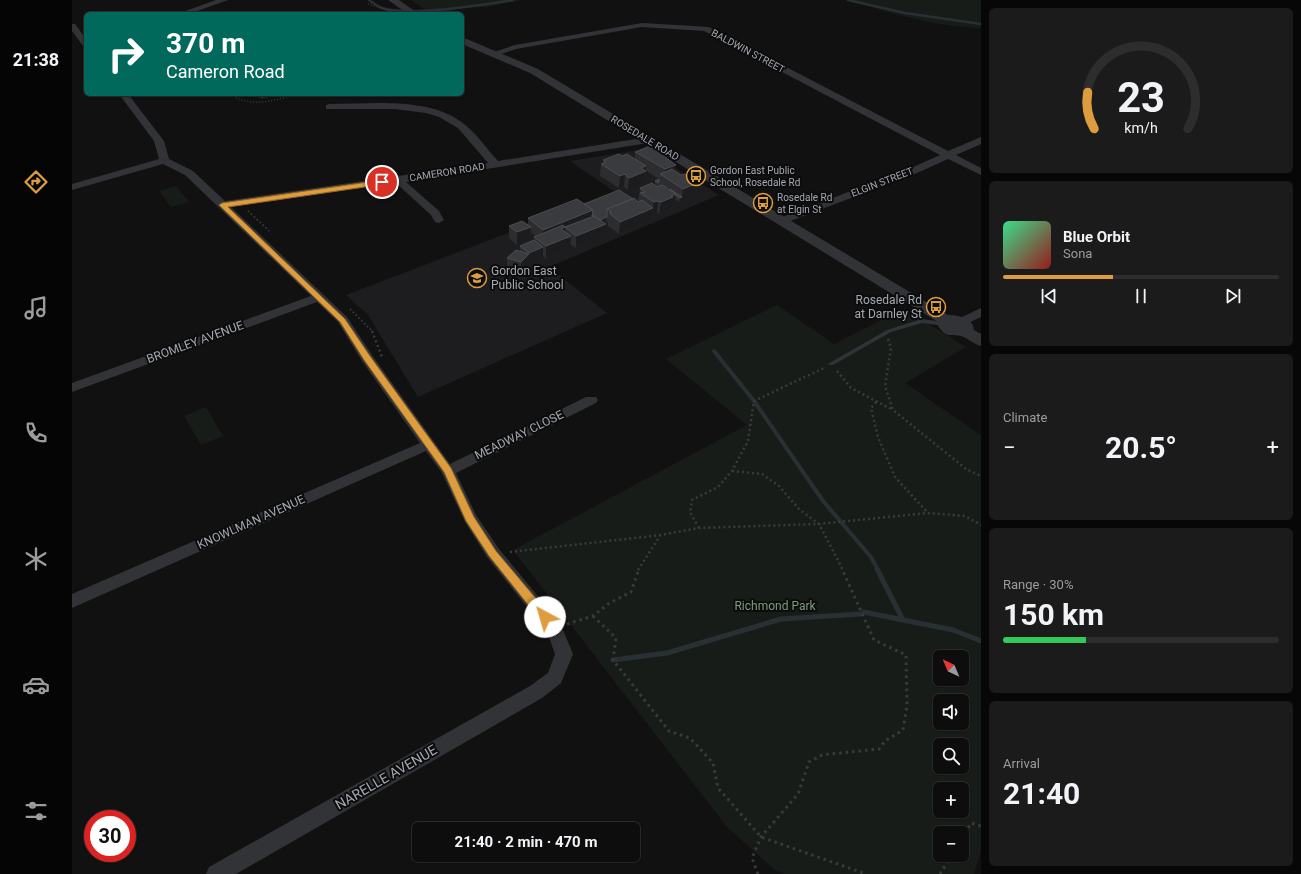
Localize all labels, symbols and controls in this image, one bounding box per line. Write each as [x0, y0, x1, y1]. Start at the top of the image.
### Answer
text: 370 m [166, 27, 245, 60]
street label: BALDWIN STREET [709, 27, 787, 75]
icon: right [100, 28, 152, 80]
text: 21:38 [13, 49, 59, 70]
text: Cameron Road [166, 61, 285, 82]
text: 23 [1117, 72, 1165, 121]
street label: ROSEDALE ROAD [609, 113, 681, 163]
text: km/h [1124, 119, 1158, 135]
street label: CAMERON ROAD [409, 161, 485, 183]
pin [365, 165, 399, 199]
bus stop icon: Gordon East Public School, Rosedale Rd [685, 165, 707, 187]
place label: Gordon East Public School, Rosedale Rd [710, 165, 800, 188]
street label: ELGIN STREET [849, 165, 915, 199]
icon: directions [22, 168, 50, 196]
icon: arrive [371, 171, 393, 193]
bus stop icon: Rosedale Rd at Elgin St [752, 192, 774, 214]
place label: Rosedale Rd at Elgin St [777, 192, 832, 215]
text: Blue Orbit [1063, 228, 1130, 246]
text: Sona [1063, 246, 1092, 261]
place label: Gordon East Public School [491, 264, 564, 292]
school or university icon: Gordon East Public School [466, 267, 488, 289]
icon: previous [1038, 285, 1060, 307]
icon: pause [1130, 285, 1152, 307]
icon: next [1222, 285, 1244, 307]
place label: Rosedale Rd at Darnley St [855, 293, 922, 321]
icon: music [22, 294, 50, 322]
bus stop icon: Rosedale Rd at Darnley St [925, 296, 947, 318]
street label: BROMLEY AVENUE [145, 318, 245, 366]
street label: MEADWAY CLOSE [472, 407, 566, 463]
text: Climate [1003, 410, 1047, 425]
icon: phone [22, 419, 50, 447]
text: 20.5° [1105, 430, 1177, 465]
text: − [1003, 435, 1016, 460]
text: + [1267, 435, 1279, 460]
street label: KNOWLMAN AVENUE [195, 492, 307, 552]
icon: climate [22, 545, 50, 573]
text: Range · 30% [1003, 577, 1073, 592]
position arrow [524, 596, 566, 638]
text: 150 km [1003, 597, 1104, 632]
park label: Richmond Park [734, 599, 816, 613]
north arrow [933, 650, 969, 686]
map controls [933, 650, 969, 862]
icon: car [22, 671, 50, 699]
button: sound [933, 694, 969, 730]
button: search [933, 738, 969, 774]
street label: NARELLE AVENUE [332, 741, 440, 813]
text: Arrival [1003, 756, 1040, 771]
text: 21:40 [1003, 776, 1080, 811]
button: + [933, 782, 969, 818]
icon: filters [22, 797, 50, 825]
speed limit sign: 30 [84, 810, 136, 862]
button: − [933, 826, 969, 862]
text: 21:40 · 2 min · 470 m [455, 833, 597, 851]

